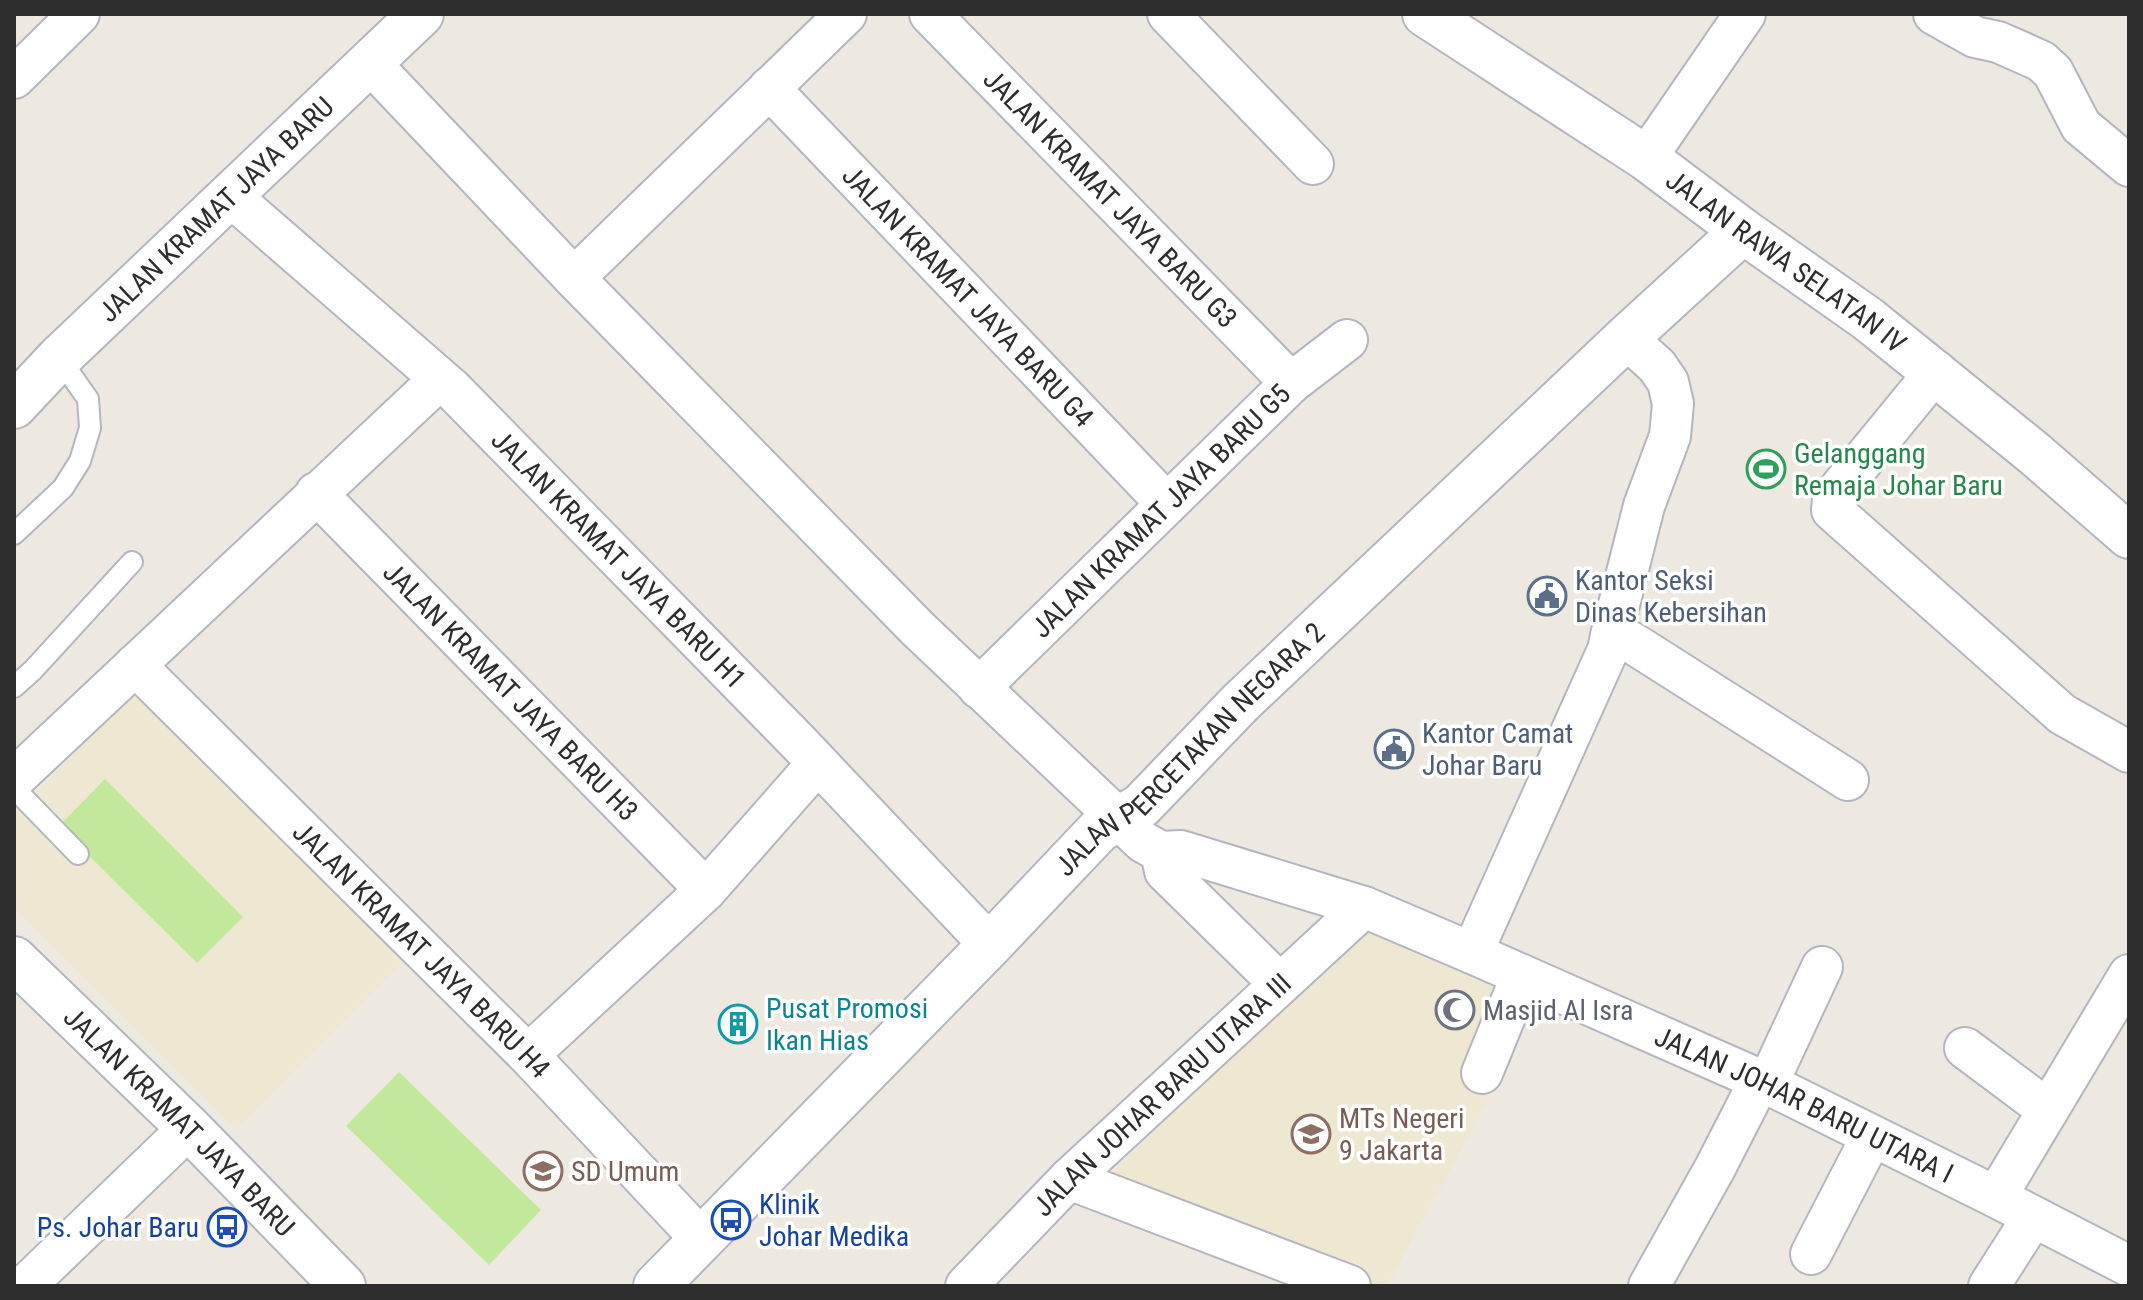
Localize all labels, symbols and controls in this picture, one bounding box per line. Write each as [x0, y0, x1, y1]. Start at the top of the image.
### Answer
street label: JALAN KRAMAT JAYA BARU G3 [976, 63, 1244, 335]
street label: JALAN KRAMAT JAYA BARU [92, 90, 340, 329]
street label: JALAN KRAMAT JAYA BARU G4 [835, 159, 1100, 434]
street label: JALAN RAWA SELATAN IV [1660, 163, 1913, 360]
street label: JALAN KRAMAT JAYA BARU G5 [1025, 377, 1297, 644]
street label: JALAN KRAMAT JAYA BARU H1 [484, 423, 753, 696]
place label: Gelanggang Remaja Johar Baru [1794, 437, 2003, 502]
sports icon: Gelanggang Remaja Johar Baru [1745, 448, 1787, 490]
street label: JALAN KRAMAT JAYA BARU H3 [376, 556, 645, 828]
place label: Kantor Seksi Dinas Kebersihan [1575, 564, 1767, 629]
public building icon: Kantor Seksi Dinas Kebersihan [1526, 575, 1568, 617]
street label: JALAN PERCETAKAN NEGARA 2 [1049, 616, 1331, 883]
place label: Kantor Camat Johar Baru [1422, 717, 1573, 782]
public building icon: Kantor Camat Johar Baru [1373, 728, 1415, 770]
street label: JALAN KRAMAT JAYA BARU H4 [286, 815, 557, 1085]
street label: JALAN JOHAR BARU UTARA III [1026, 967, 1298, 1223]
mosque icon: Masjid Al Isra [1434, 989, 1476, 1031]
place label: Pusat Promosi Ikan Hias [766, 992, 928, 1057]
place label: Masjid Al Isra [1483, 994, 1634, 1027]
street label: JALAN KRAMAT JAYA BARU [57, 1000, 301, 1243]
building icon: Pusat Promosi Ikan Hias [717, 1003, 759, 1045]
street label: JALAN JOHAR BARU UTARA I [1650, 1020, 1958, 1190]
place label: MTs Negeri 9 Jakarta [1339, 1102, 1464, 1167]
school or university icon: MTs Negeri 9 Jakarta [1290, 1113, 1332, 1155]
school or university icon: SD Umum [522, 1150, 564, 1192]
place label: SD Umum [571, 1155, 679, 1188]
place label: Klinik Johar Medika [759, 1188, 909, 1253]
bus stop icon: Klinik Johar Medika [710, 1199, 752, 1241]
bus stop icon: Ps. Johar Baru [206, 1206, 248, 1248]
place label: Ps. Johar Baru [37, 1211, 199, 1244]

